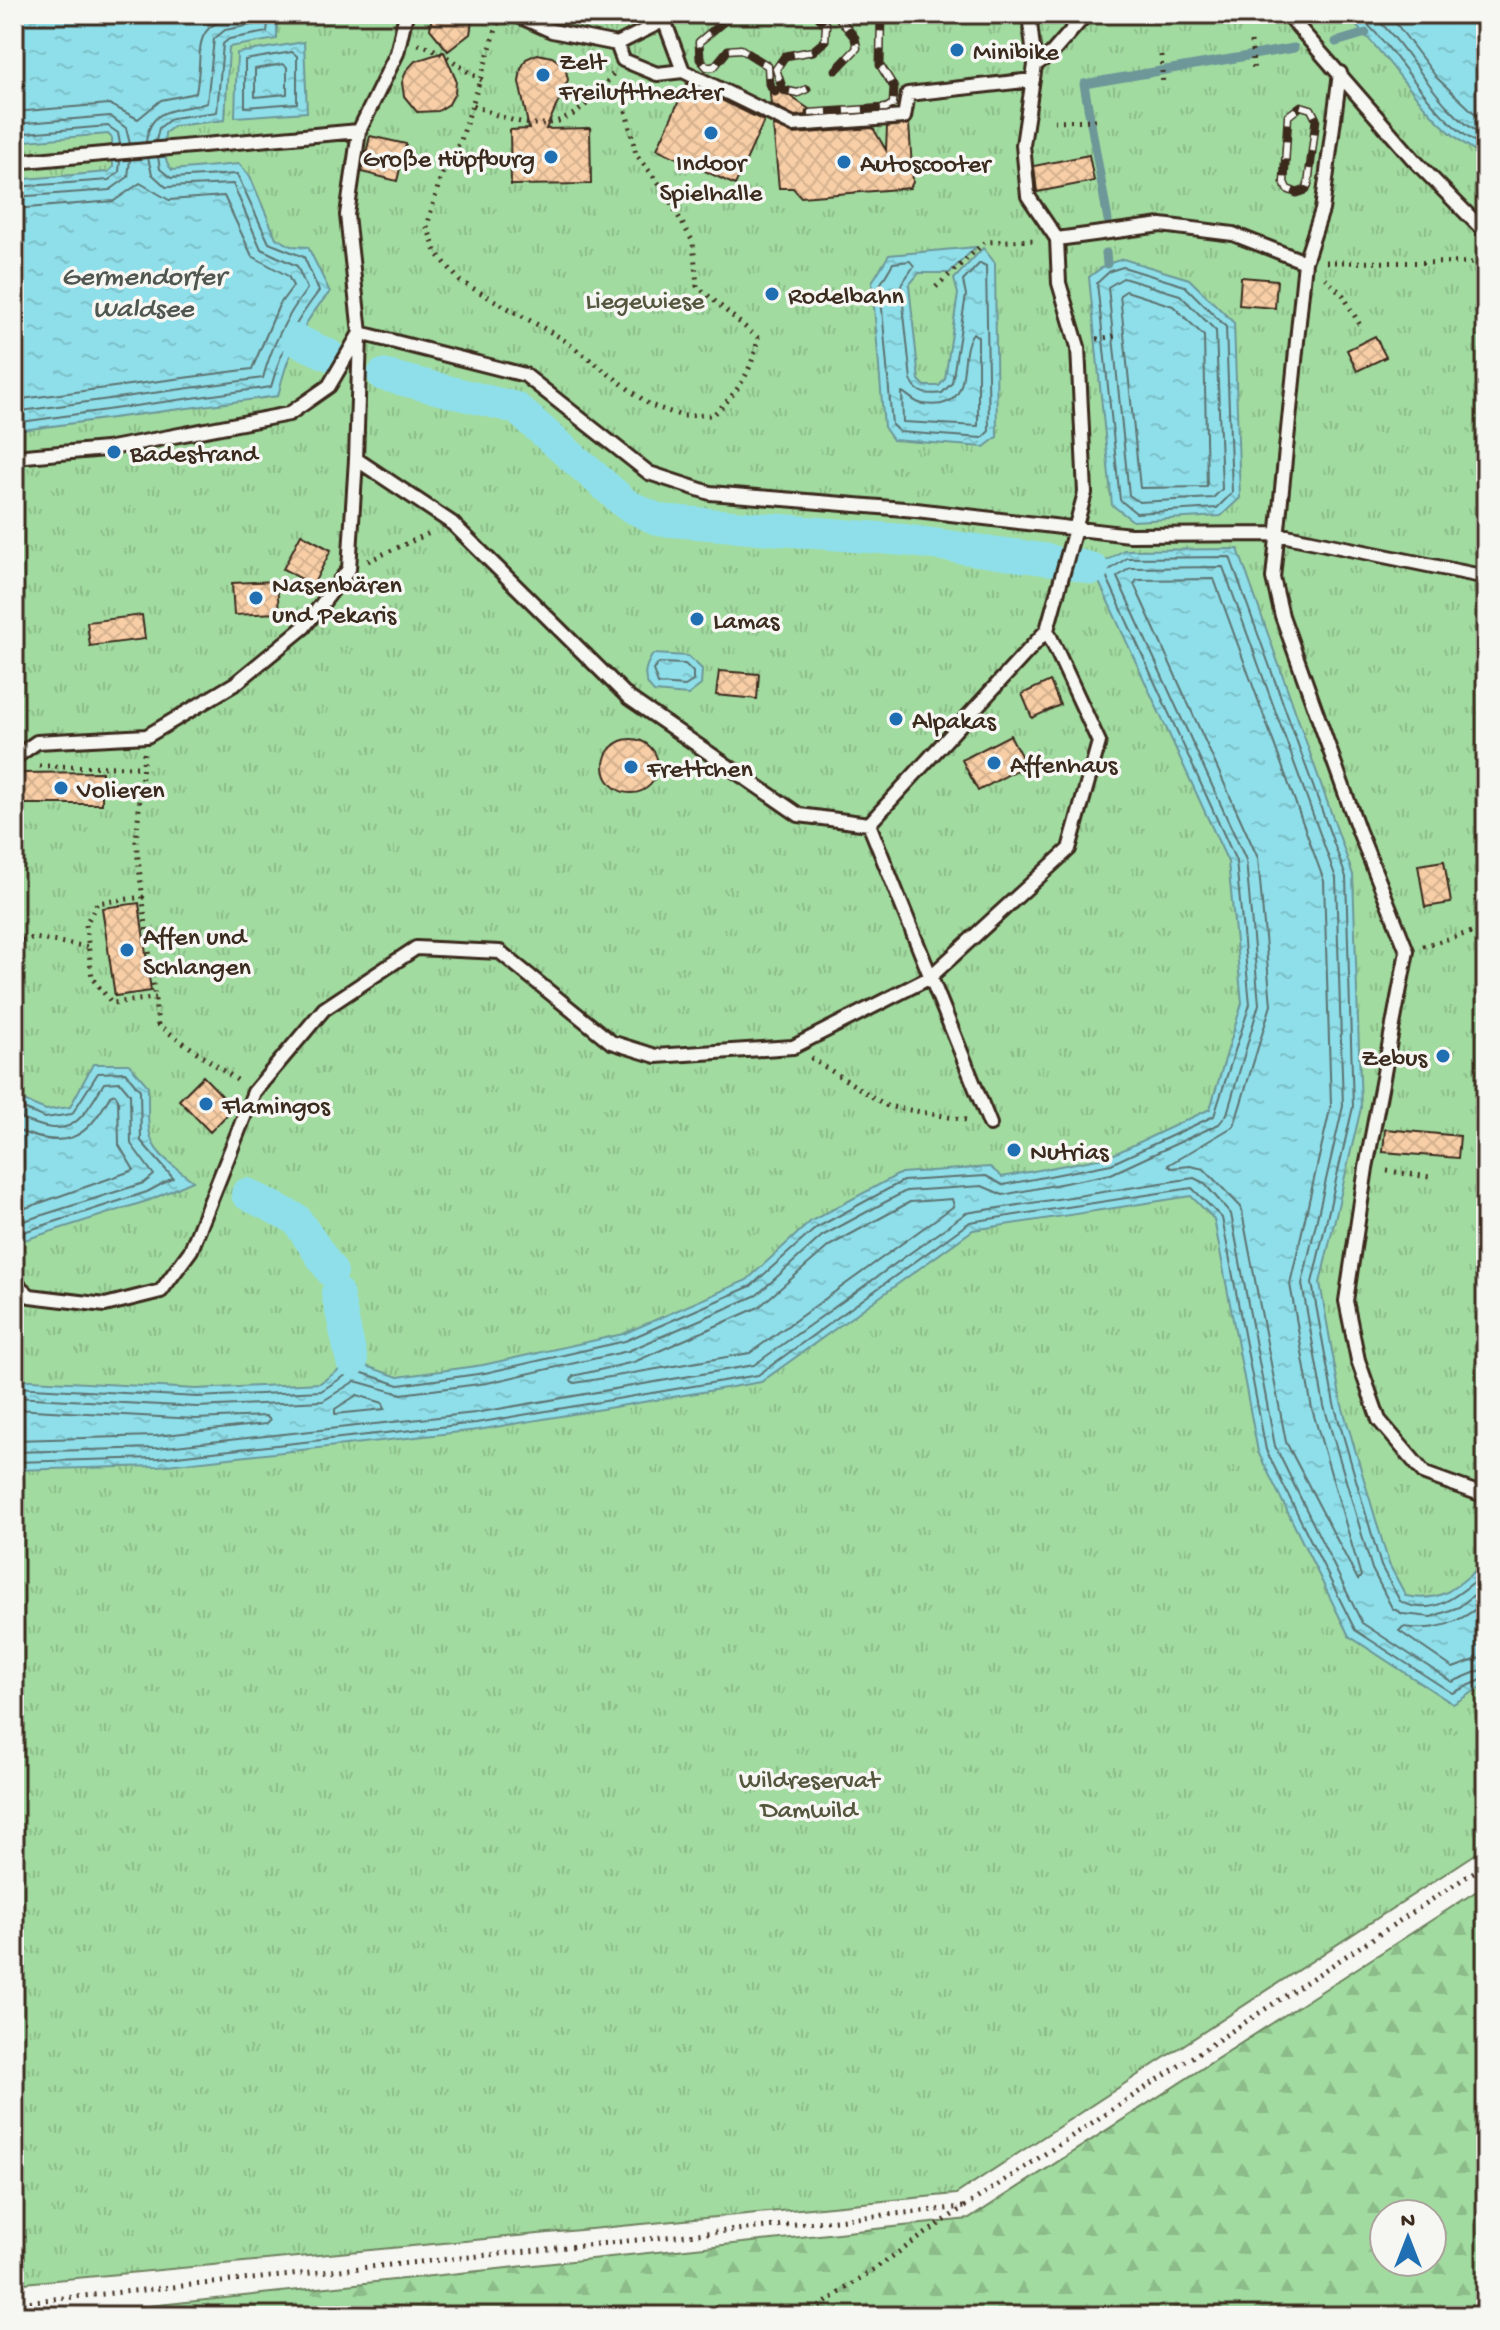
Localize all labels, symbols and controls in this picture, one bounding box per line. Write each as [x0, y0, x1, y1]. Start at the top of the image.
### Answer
place label: Minibike [973, 39, 1060, 70]
marker: Minibike [948, 41, 966, 59]
place label: Zelt Freilufttheater [558, 49, 726, 110]
marker: Zelt Freilufttheater [534, 66, 552, 84]
marker: Indoor Spielhalle [702, 124, 720, 142]
place label: Große Hüpfburg [363, 146, 535, 177]
marker: Große Hüpfburg [542, 148, 560, 166]
place label: Indoor Spielhalle [660, 150, 763, 211]
place label: Autoscooter [860, 151, 993, 182]
marker: Autoscooter [835, 153, 853, 171]
water label: Germendorfer Waldsee [61, 262, 230, 327]
place label: Rodelbahn [788, 283, 905, 314]
marker: Rodelbahn [763, 285, 781, 303]
park label: Liegewiese [586, 288, 705, 319]
place label: Badestrand [129, 441, 260, 472]
marker: Badestrand [105, 443, 123, 461]
place label: Nasenbären und Pekaris [272, 572, 403, 633]
marker: Nasenbären und Pekaris [247, 589, 265, 607]
place label: Lamas [713, 608, 781, 639]
marker: Lamas [688, 610, 706, 628]
place label: Alpakas [912, 708, 997, 739]
marker: Alpakas [887, 710, 905, 728]
place label: Affenhaus [1010, 752, 1119, 783]
marker: Affenhaus [985, 754, 1003, 772]
place label: Frettchen [646, 756, 753, 787]
marker: Frettchen [622, 758, 640, 776]
place label: Volieren [76, 777, 165, 808]
marker: Volieren [52, 779, 70, 797]
place label: Affen und Schlangen [143, 924, 252, 985]
marker: Affen und Schlangen [118, 941, 136, 959]
place label: Zebus [1361, 1045, 1428, 1076]
marker: Zebus [1434, 1047, 1452, 1065]
place label: Flamingos [221, 1093, 331, 1124]
marker: Flamingos [197, 1095, 215, 1113]
place label: Nutrias [1030, 1139, 1110, 1170]
marker: Nutrias [1005, 1141, 1023, 1159]
park label: Wildreservat Damwild [739, 1767, 881, 1828]
north arrow [1368, 2198, 1448, 2278]
text: N [1401, 2209, 1415, 2235]

